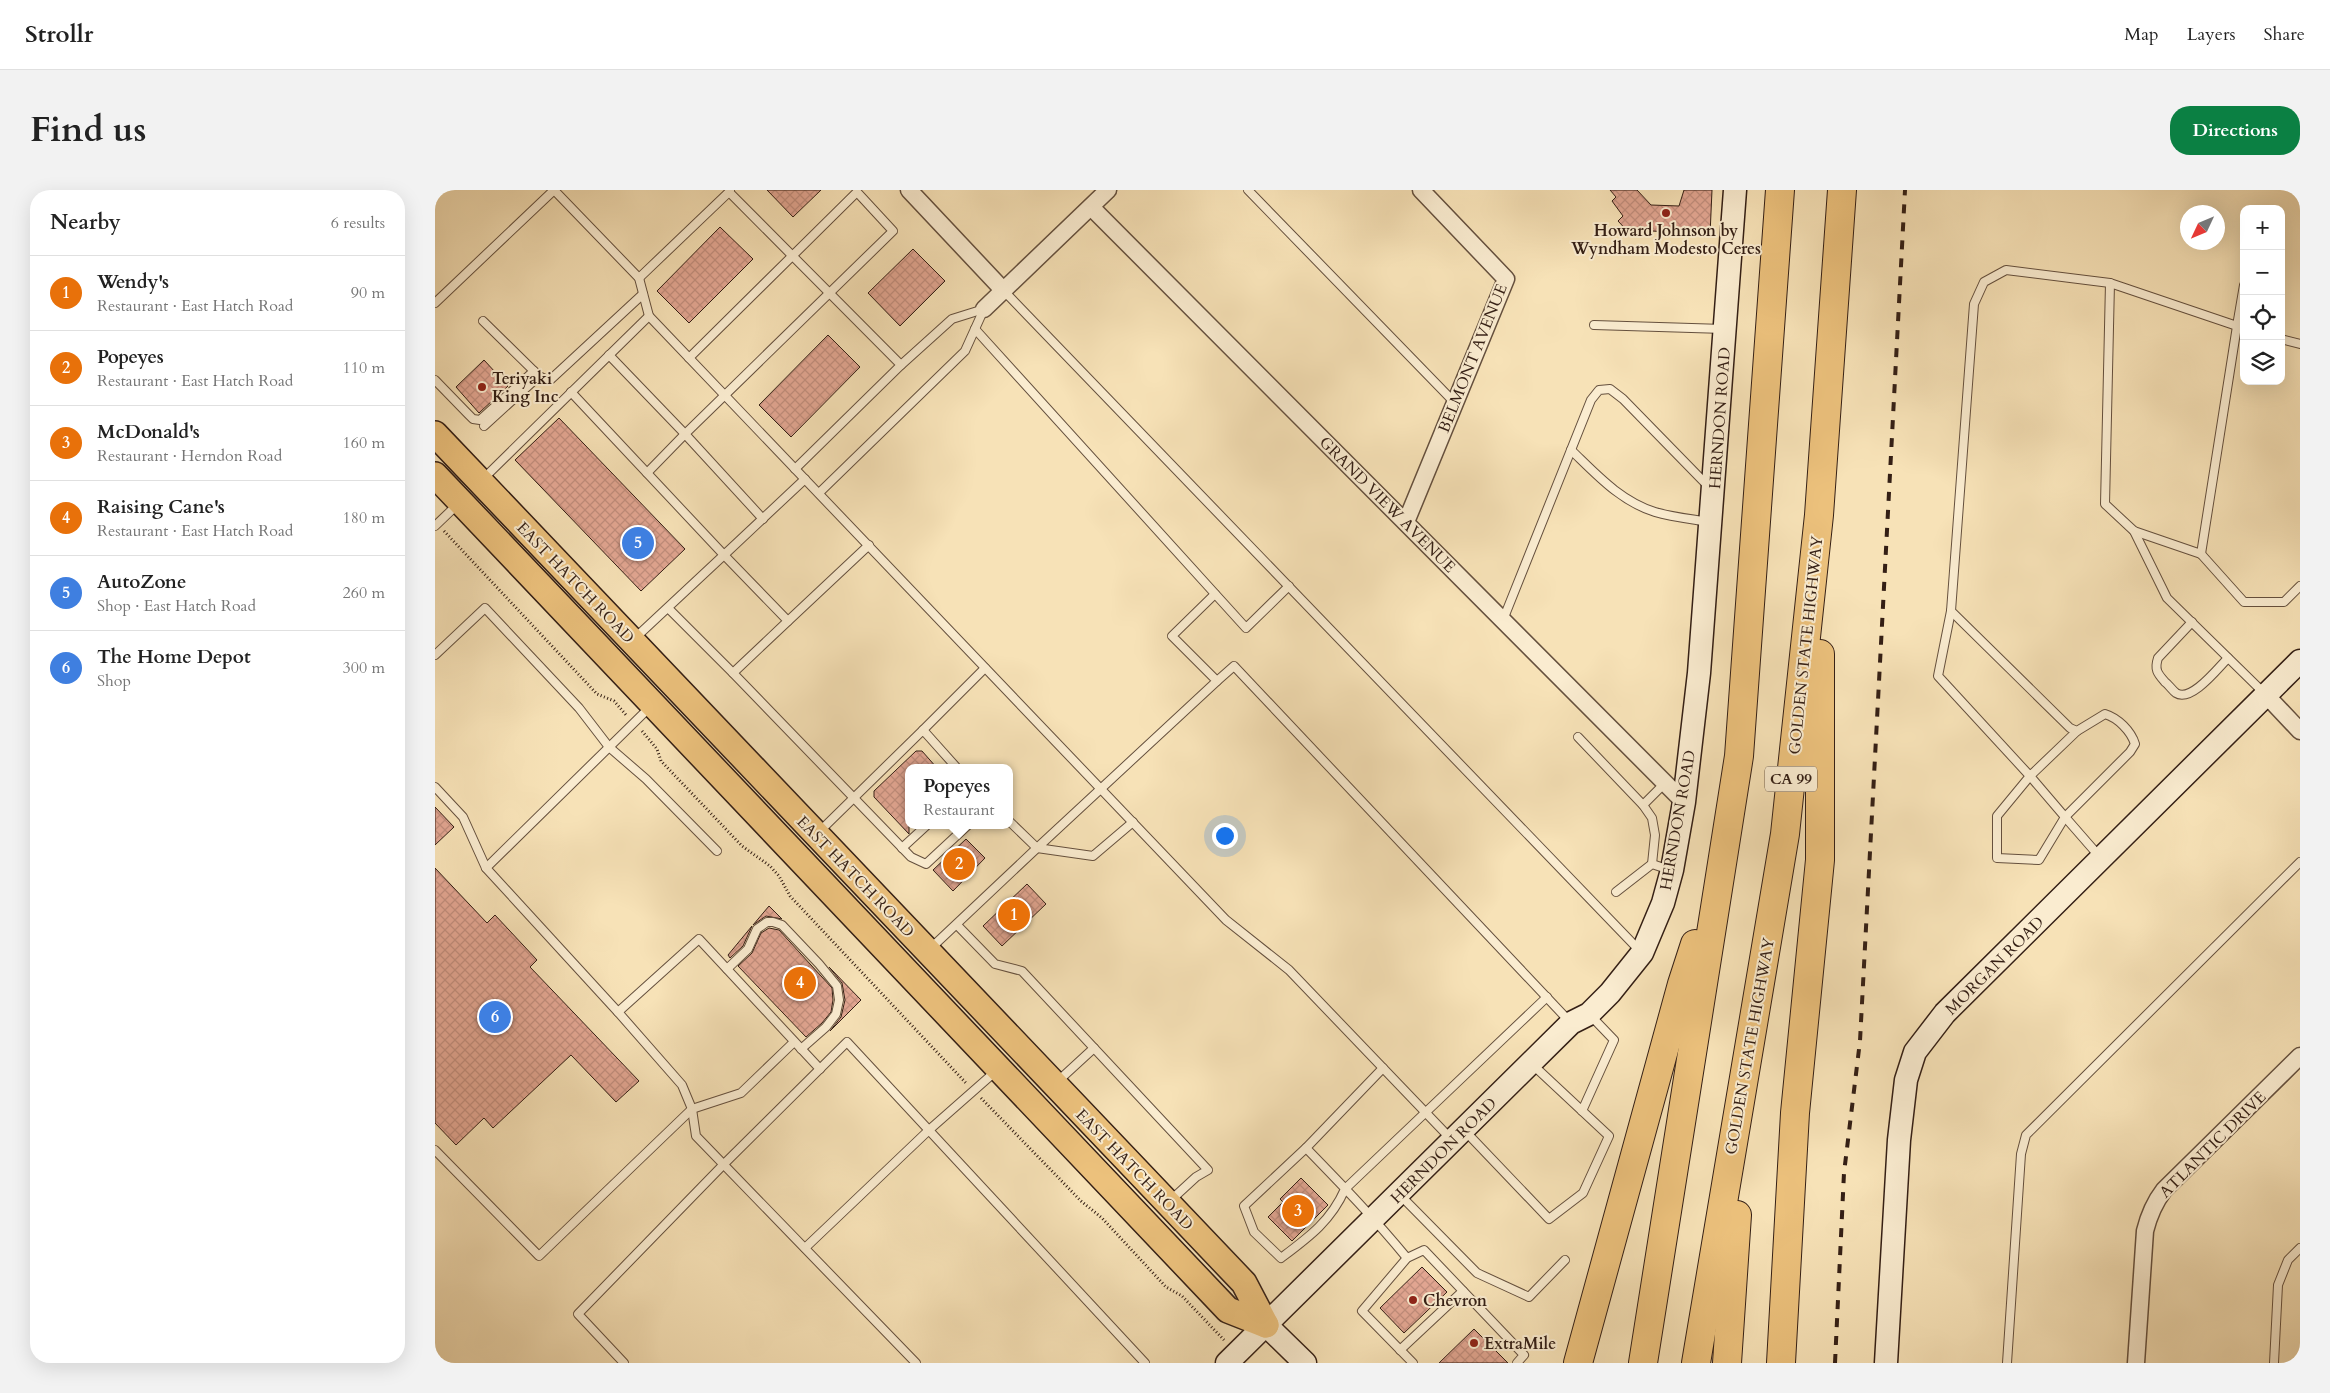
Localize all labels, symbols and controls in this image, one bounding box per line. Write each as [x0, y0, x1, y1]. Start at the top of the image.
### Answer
text: Strollr [25, 18, 93, 51]
text: Map [2124, 22, 2159, 47]
text: Layers [2187, 22, 2236, 47]
text: Share [2264, 22, 2305, 47]
text: Find us [30, 106, 146, 154]
button: Directions [2170, 106, 2300, 155]
north arrow [2180, 205, 2225, 250]
map controls [2240, 205, 2285, 385]
button: + [2240, 205, 2285, 250]
marker: Howard Johnson by Wyndham Modesto Ceres [1660, 207, 1672, 219]
text: Nearby [50, 208, 121, 237]
text: 6 results [331, 212, 385, 234]
place label: Howard Johnson by Wyndham Modesto Ceres [1570, 220, 1761, 260]
button: − [2240, 250, 2285, 295]
text: Wendy's [97, 269, 169, 295]
street label: BELMONT AVENUE [1433, 281, 1513, 436]
text: 1 [62, 282, 70, 304]
text: 90 m [351, 282, 385, 304]
text: Restaurant · East Hatch Road [97, 295, 293, 317]
button: locate [2240, 295, 2285, 340]
button: layers [2240, 340, 2285, 385]
text: Popeyes [97, 344, 164, 370]
street label: HERNDON ROAD [1704, 346, 1736, 490]
text: 2 [62, 357, 70, 379]
text: 110 m [343, 357, 385, 379]
place label: Teriyaki King Inc [492, 368, 559, 408]
text: Restaurant · East Hatch Road [97, 370, 293, 392]
marker: Teriyaki King Inc [476, 381, 488, 393]
text: McDonald's [97, 419, 200, 445]
text: 3 [62, 432, 70, 454]
text: 160 m [343, 432, 385, 454]
street label: GRAND VIEW AVENUE [1314, 432, 1460, 578]
text: Restaurant · Herndon Road [97, 445, 282, 467]
text: Raising Cane's [97, 494, 225, 520]
text: 4 [62, 507, 70, 529]
text: 180 m [343, 507, 385, 529]
street label: EAST HATCH ROAD [511, 517, 639, 648]
text: Restaurant · East Hatch Road [97, 520, 293, 542]
pin: 5 [622, 524, 654, 562]
street label: GOLDEN STATE HIGHWAY [1784, 535, 1828, 756]
text: AutoZone [97, 569, 186, 595]
text: 5 [62, 582, 70, 604]
text: 260 m [343, 582, 385, 604]
text: Shop · East Hatch Road [97, 595, 256, 617]
text: The Home Depot [97, 644, 251, 670]
text: 6 [62, 657, 70, 679]
text: 300 m [343, 657, 385, 679]
text: Shop [97, 670, 131, 692]
street label: HERNDON ROAD [1655, 748, 1701, 892]
popup [905, 764, 1013, 829]
road number: CA 99 [1765, 766, 1817, 792]
text: Popeyes [923, 773, 990, 799]
text: Restaurant [923, 799, 995, 821]
street label: EAST HATCH ROAD [791, 811, 919, 942]
your location [1212, 823, 1238, 849]
pin: 2 [943, 845, 975, 883]
pin: 1 [998, 896, 1030, 934]
street label: MORGAN ROAD [1941, 912, 2049, 1020]
street label: GOLDEN STATE HIGHWAY [1720, 936, 1780, 1156]
pin: 4 [784, 964, 816, 1002]
pin: 6 [479, 998, 511, 1036]
street label: ATLANTIC DRIVE [2154, 1086, 2271, 1203]
street label: HERNDON ROAD [1386, 1093, 1502, 1209]
street label: EAST HATCH ROAD [1070, 1104, 1198, 1235]
pin: 3 [1282, 1192, 1314, 1230]
place label: Chevron [1423, 1290, 1488, 1312]
marker: Chevron [1407, 1294, 1419, 1306]
place label: ExtraMile [1484, 1333, 1556, 1355]
marker: ExtraMile [1468, 1337, 1480, 1349]

